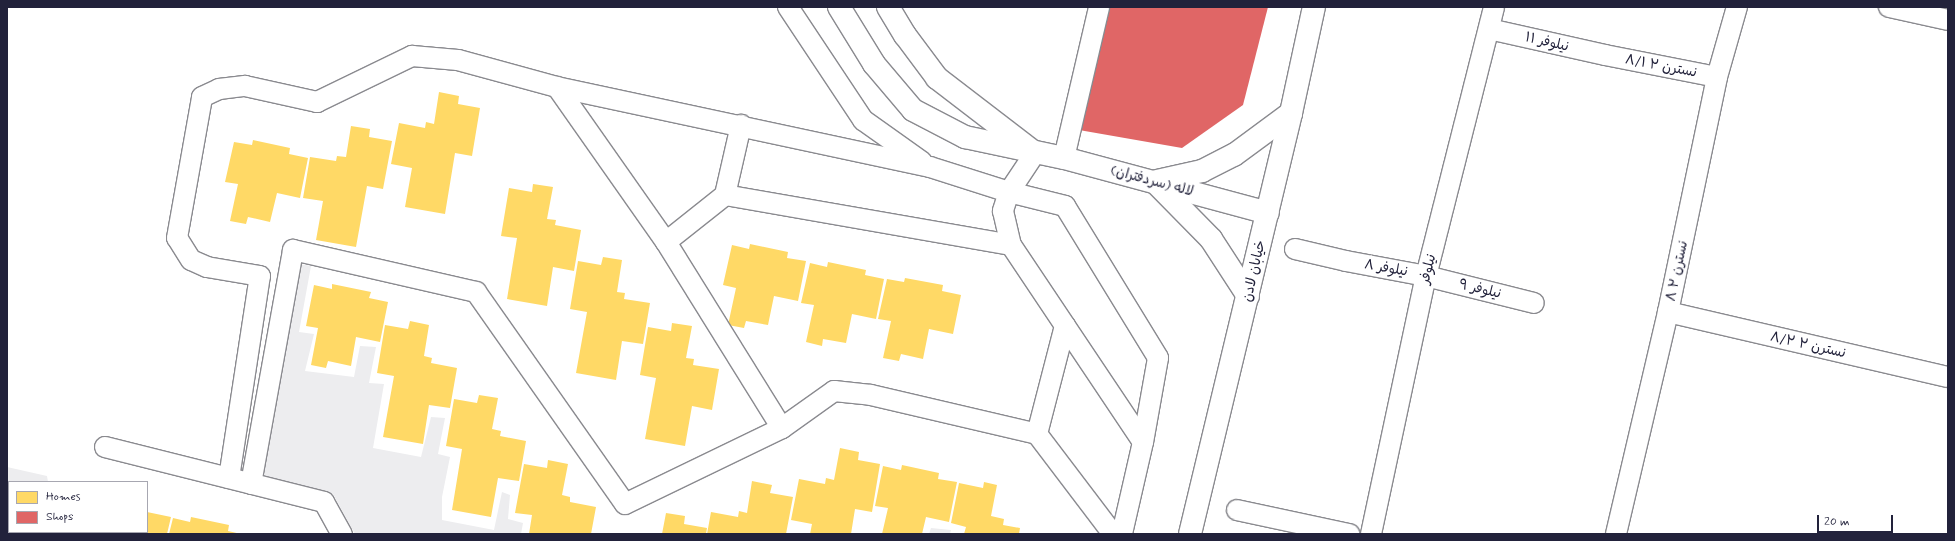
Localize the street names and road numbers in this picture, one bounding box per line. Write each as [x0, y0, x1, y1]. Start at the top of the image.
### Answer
street label: ۱۱ نیلوفر [1524, 29, 1570, 55]
street label: ۸/۱ نسترن ۲ [1624, 51, 1698, 81]
street label: لاله (سردفتران) [1109, 162, 1195, 200]
street label: خیابان لادن [1239, 239, 1269, 303]
street label: ۸ نسترن ۲ [1662, 239, 1692, 303]
street label: نیلوفر [1416, 252, 1440, 286]
street label: ۸ نیلوفر [1363, 256, 1409, 280]
street label: ۹ نیلوفر [1457, 276, 1503, 302]
street label: ۸/۲ نسترن ۲ [1769, 328, 1847, 362]

